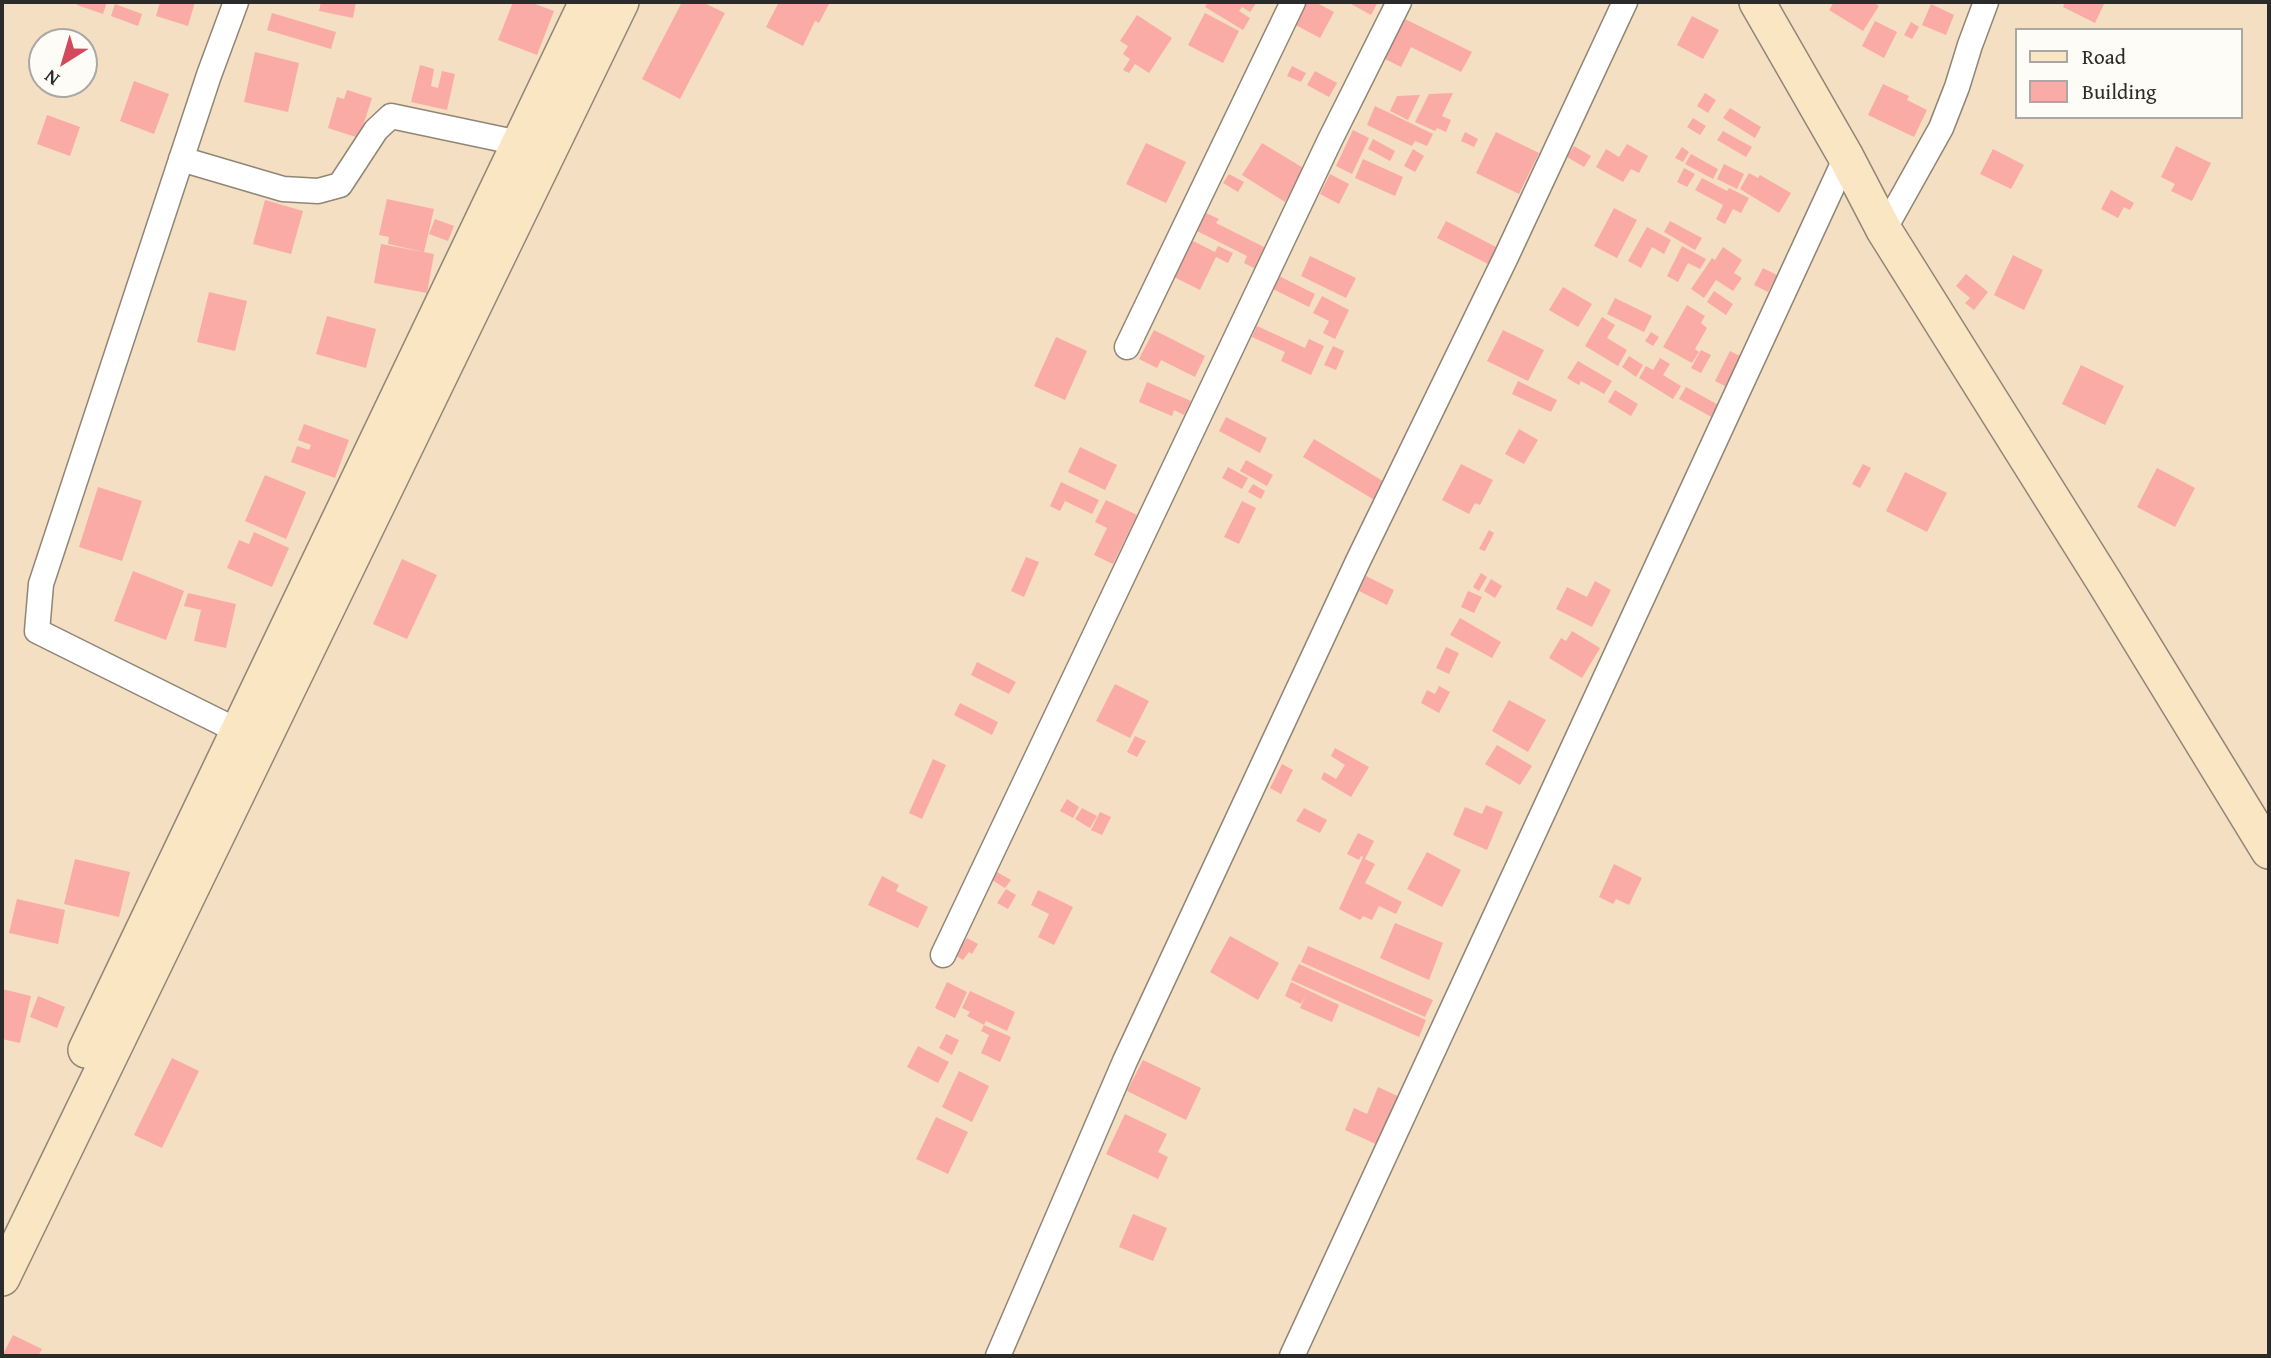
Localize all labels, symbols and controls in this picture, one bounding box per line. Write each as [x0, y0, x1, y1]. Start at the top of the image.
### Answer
north arrow [28, 28, 98, 98]
legend [2016, 28, 2243, 119]
text: Road [2082, 41, 2126, 72]
text: N [38, 63, 65, 93]
text: Building [2082, 76, 2156, 107]

